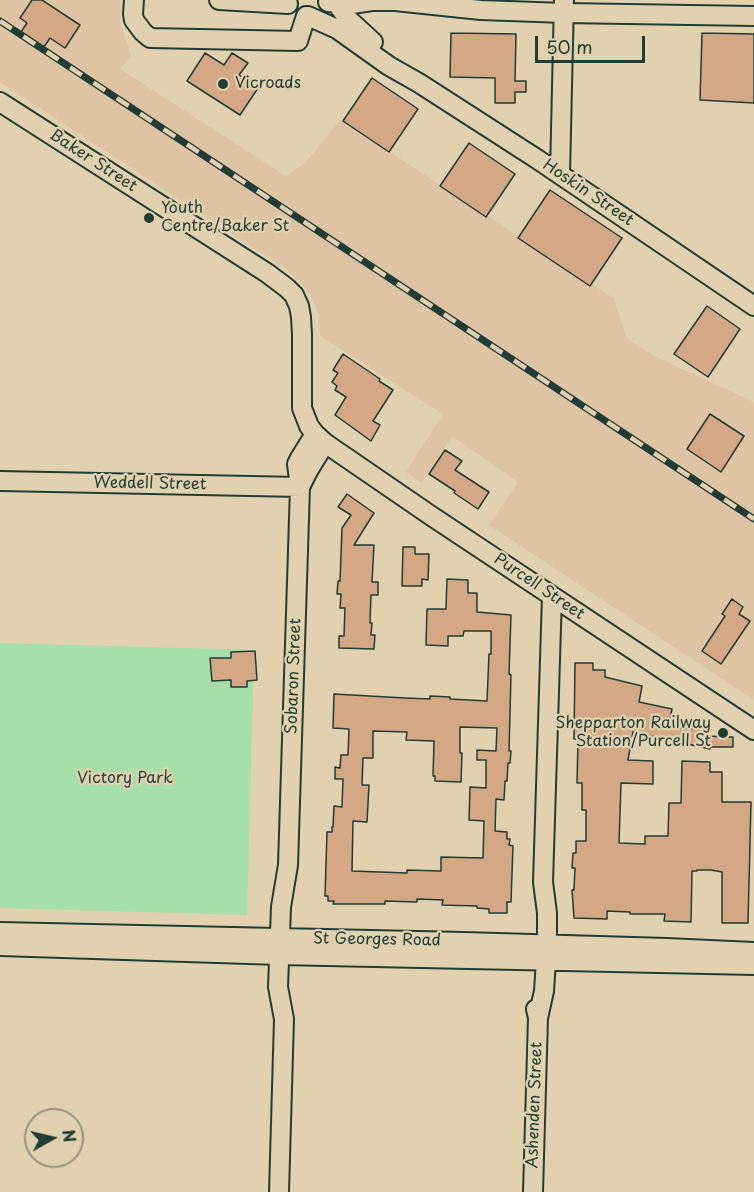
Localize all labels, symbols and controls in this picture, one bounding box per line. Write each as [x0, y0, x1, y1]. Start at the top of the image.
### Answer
scale bar [538, 24, 648, 62]
text: 50 m [546, 33, 593, 60]
place label: Vicroads [235, 74, 301, 94]
marker: Vicroads [216, 77, 230, 91]
street label: Baker Street [46, 126, 140, 196]
street label: Hoskin Street [539, 156, 637, 230]
place label: Youth Centre/Baker St [161, 199, 289, 237]
marker: Youth Centre/Baker St [142, 211, 156, 225]
street label: Weddell Street [94, 473, 206, 495]
street label: Purcell Street [490, 550, 588, 624]
street label: Sobaron Street [282, 618, 306, 734]
place label: Shepparton Railway Station/Purcell St [555, 714, 711, 752]
marker: Shepparton Railway Station/Purcell St [716, 726, 730, 740]
park label: Victory Park [77, 769, 173, 789]
street label: St Georges Road [313, 929, 441, 951]
street label: Ashenden Street [523, 1041, 547, 1169]
north arrow [24, 1108, 84, 1168]
text: N [57, 1128, 83, 1144]

